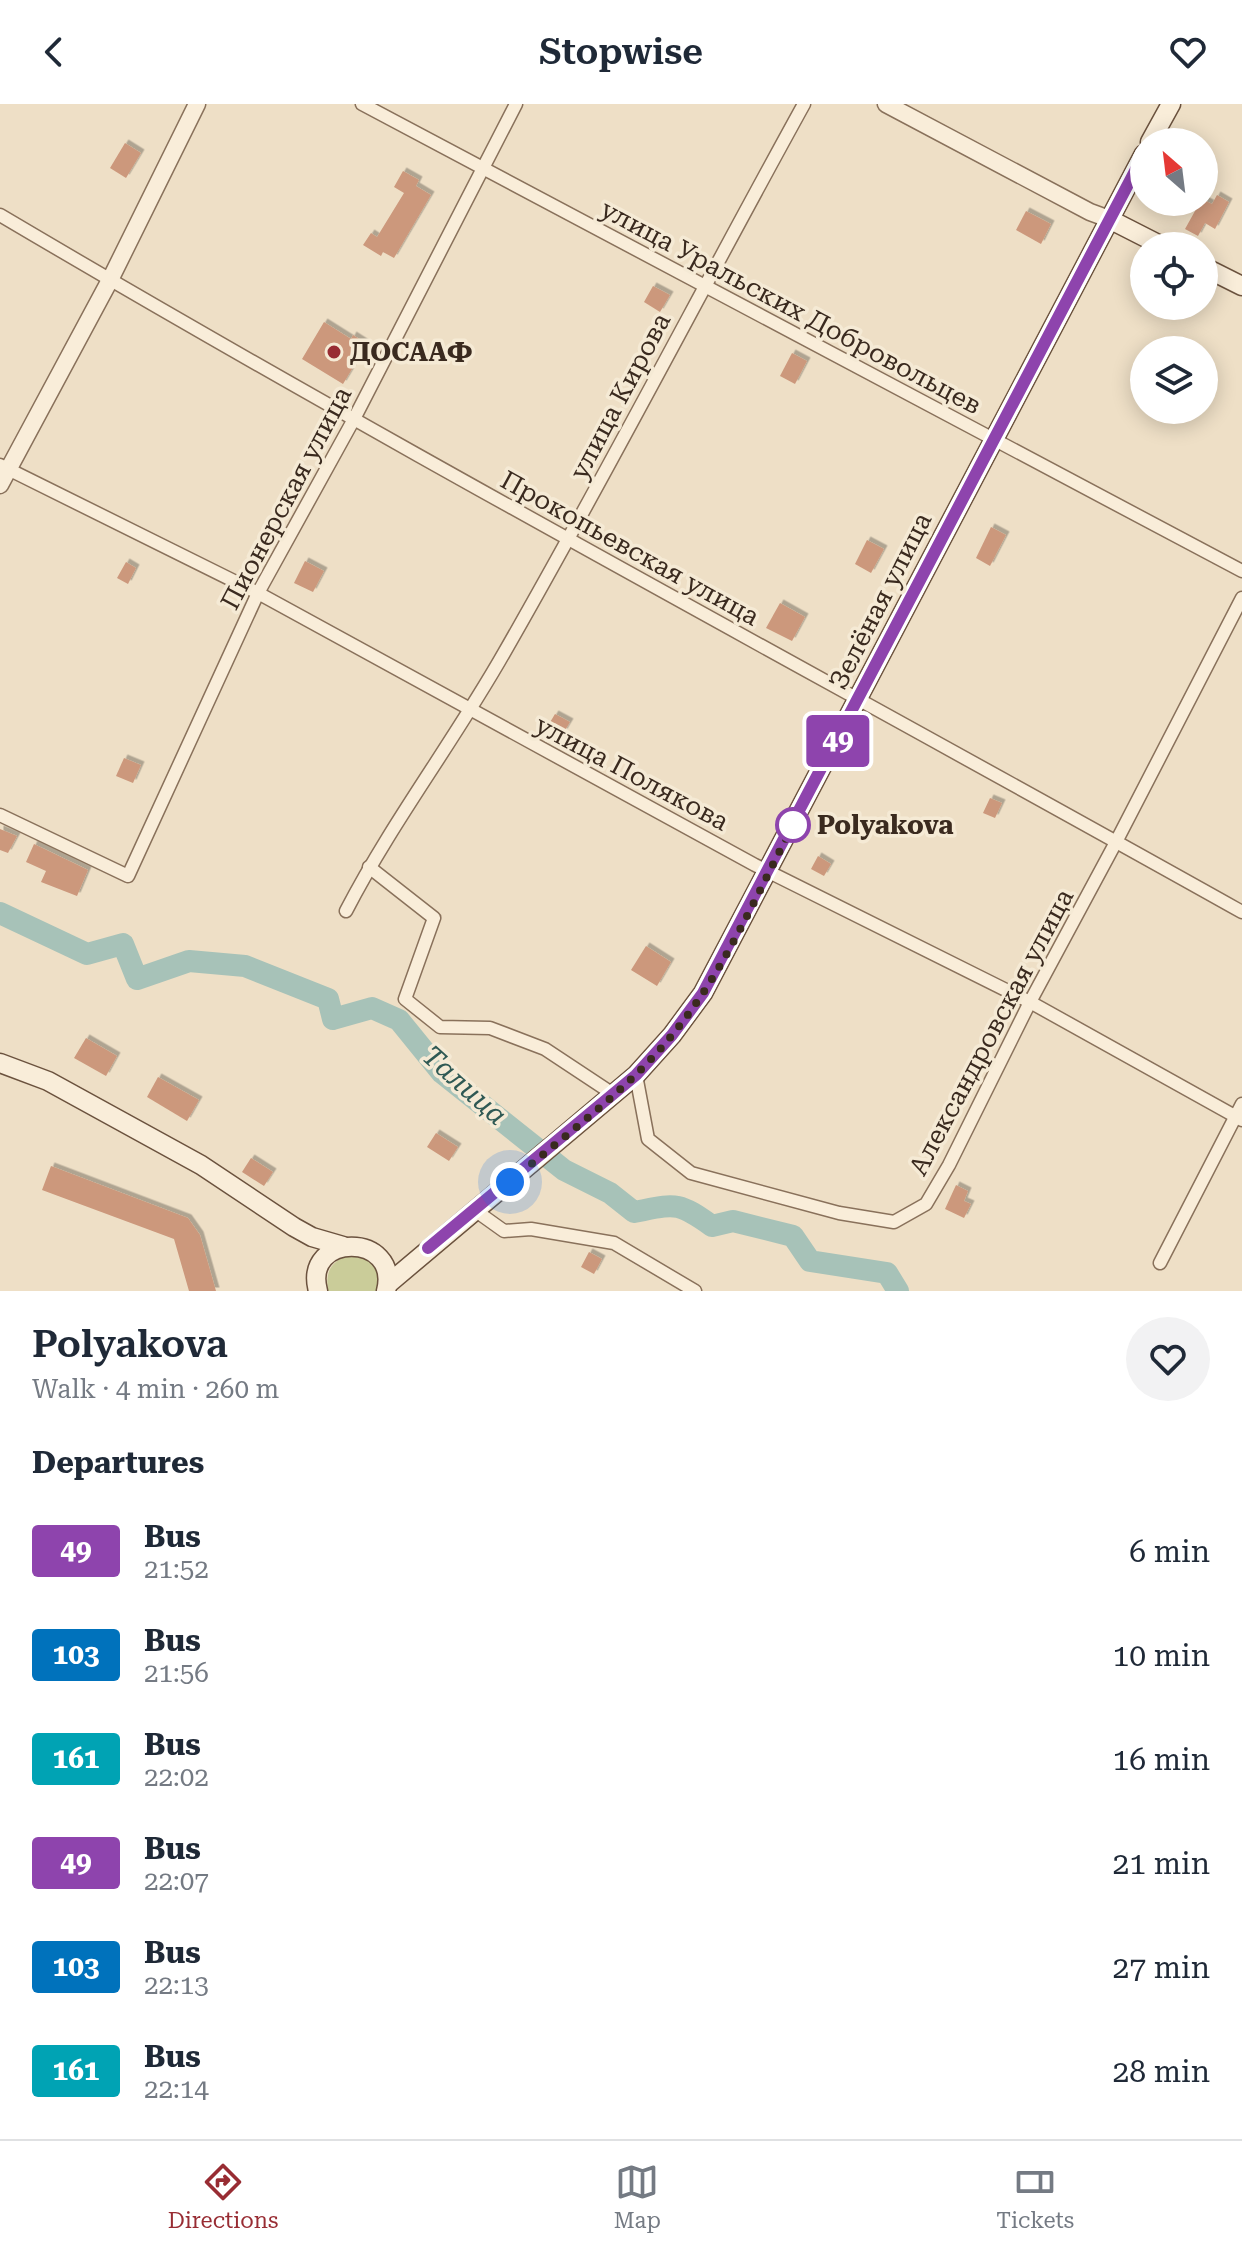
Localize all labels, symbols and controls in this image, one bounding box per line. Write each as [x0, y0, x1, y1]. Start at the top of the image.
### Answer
icon: back [32, 30, 76, 74]
icon: heart [1166, 30, 1210, 74]
text: Stopwise [539, 31, 703, 73]
north arrow [1130, 128, 1218, 216]
map controls [1130, 128, 1218, 424]
street label: улица Уральских Добровольцев [596, 194, 986, 420]
button: locate [1130, 232, 1218, 320]
street label: улица Кирова [564, 308, 676, 484]
button: layers [1130, 336, 1218, 424]
place label: ДОСААФ [350, 337, 472, 367]
marker: ДОСААФ [325, 343, 343, 361]
street label: Пионерская улица [215, 382, 357, 614]
street label: Прокопьевская улица [496, 464, 764, 632]
street label: Зелёная улица [823, 508, 937, 694]
street label: улица Полякова [530, 709, 734, 837]
line badge: 49 [802, 715, 874, 767]
text: 49 [822, 724, 854, 757]
marker: Polyakova [776, 808, 810, 842]
place label: Polyakova [817, 810, 953, 840]
street label: Александровская улица [903, 884, 1079, 1180]
water label: Талица [416, 1039, 514, 1132]
your location [490, 1162, 530, 1202]
button: heart [1126, 1317, 1210, 1401]
text: Polyakova [32, 1322, 228, 1366]
text: Walk · 4 min · 260 m [32, 1374, 279, 1404]
text: Departures [32, 1445, 204, 1480]
text: Bus [144, 1519, 201, 1554]
text: 49 [60, 1534, 92, 1567]
text: 6 min [1129, 1534, 1210, 1569]
text: 21:52 [144, 1554, 209, 1584]
text: Bus [144, 1623, 201, 1658]
text: 103 [52, 1638, 100, 1671]
text: 10 min [1113, 1638, 1210, 1673]
text: 21:56 [144, 1658, 209, 1688]
text: Bus [144, 1727, 201, 1762]
text: 161 [52, 1742, 100, 1775]
text: 16 min [1113, 1742, 1210, 1777]
text: 22:02 [144, 1762, 209, 1792]
text: Bus [144, 1831, 201, 1866]
text: 49 [60, 1846, 92, 1879]
text: 21 min [1113, 1846, 1210, 1881]
text: 22:07 [144, 1866, 209, 1896]
text: Bus [144, 1935, 201, 1970]
text: 103 [52, 1950, 100, 1983]
text: 27 min [1113, 1950, 1210, 1985]
text: 22:13 [144, 1970, 209, 2000]
text: Bus [144, 2039, 201, 2074]
text: 161 [52, 2054, 100, 2087]
text: 28 min [1113, 2054, 1210, 2089]
text: 22:14 [144, 2074, 209, 2104]
tab: Directions [168, 2160, 278, 2233]
tab: Map [614, 2160, 661, 2233]
tab: Tickets [996, 2160, 1074, 2233]

